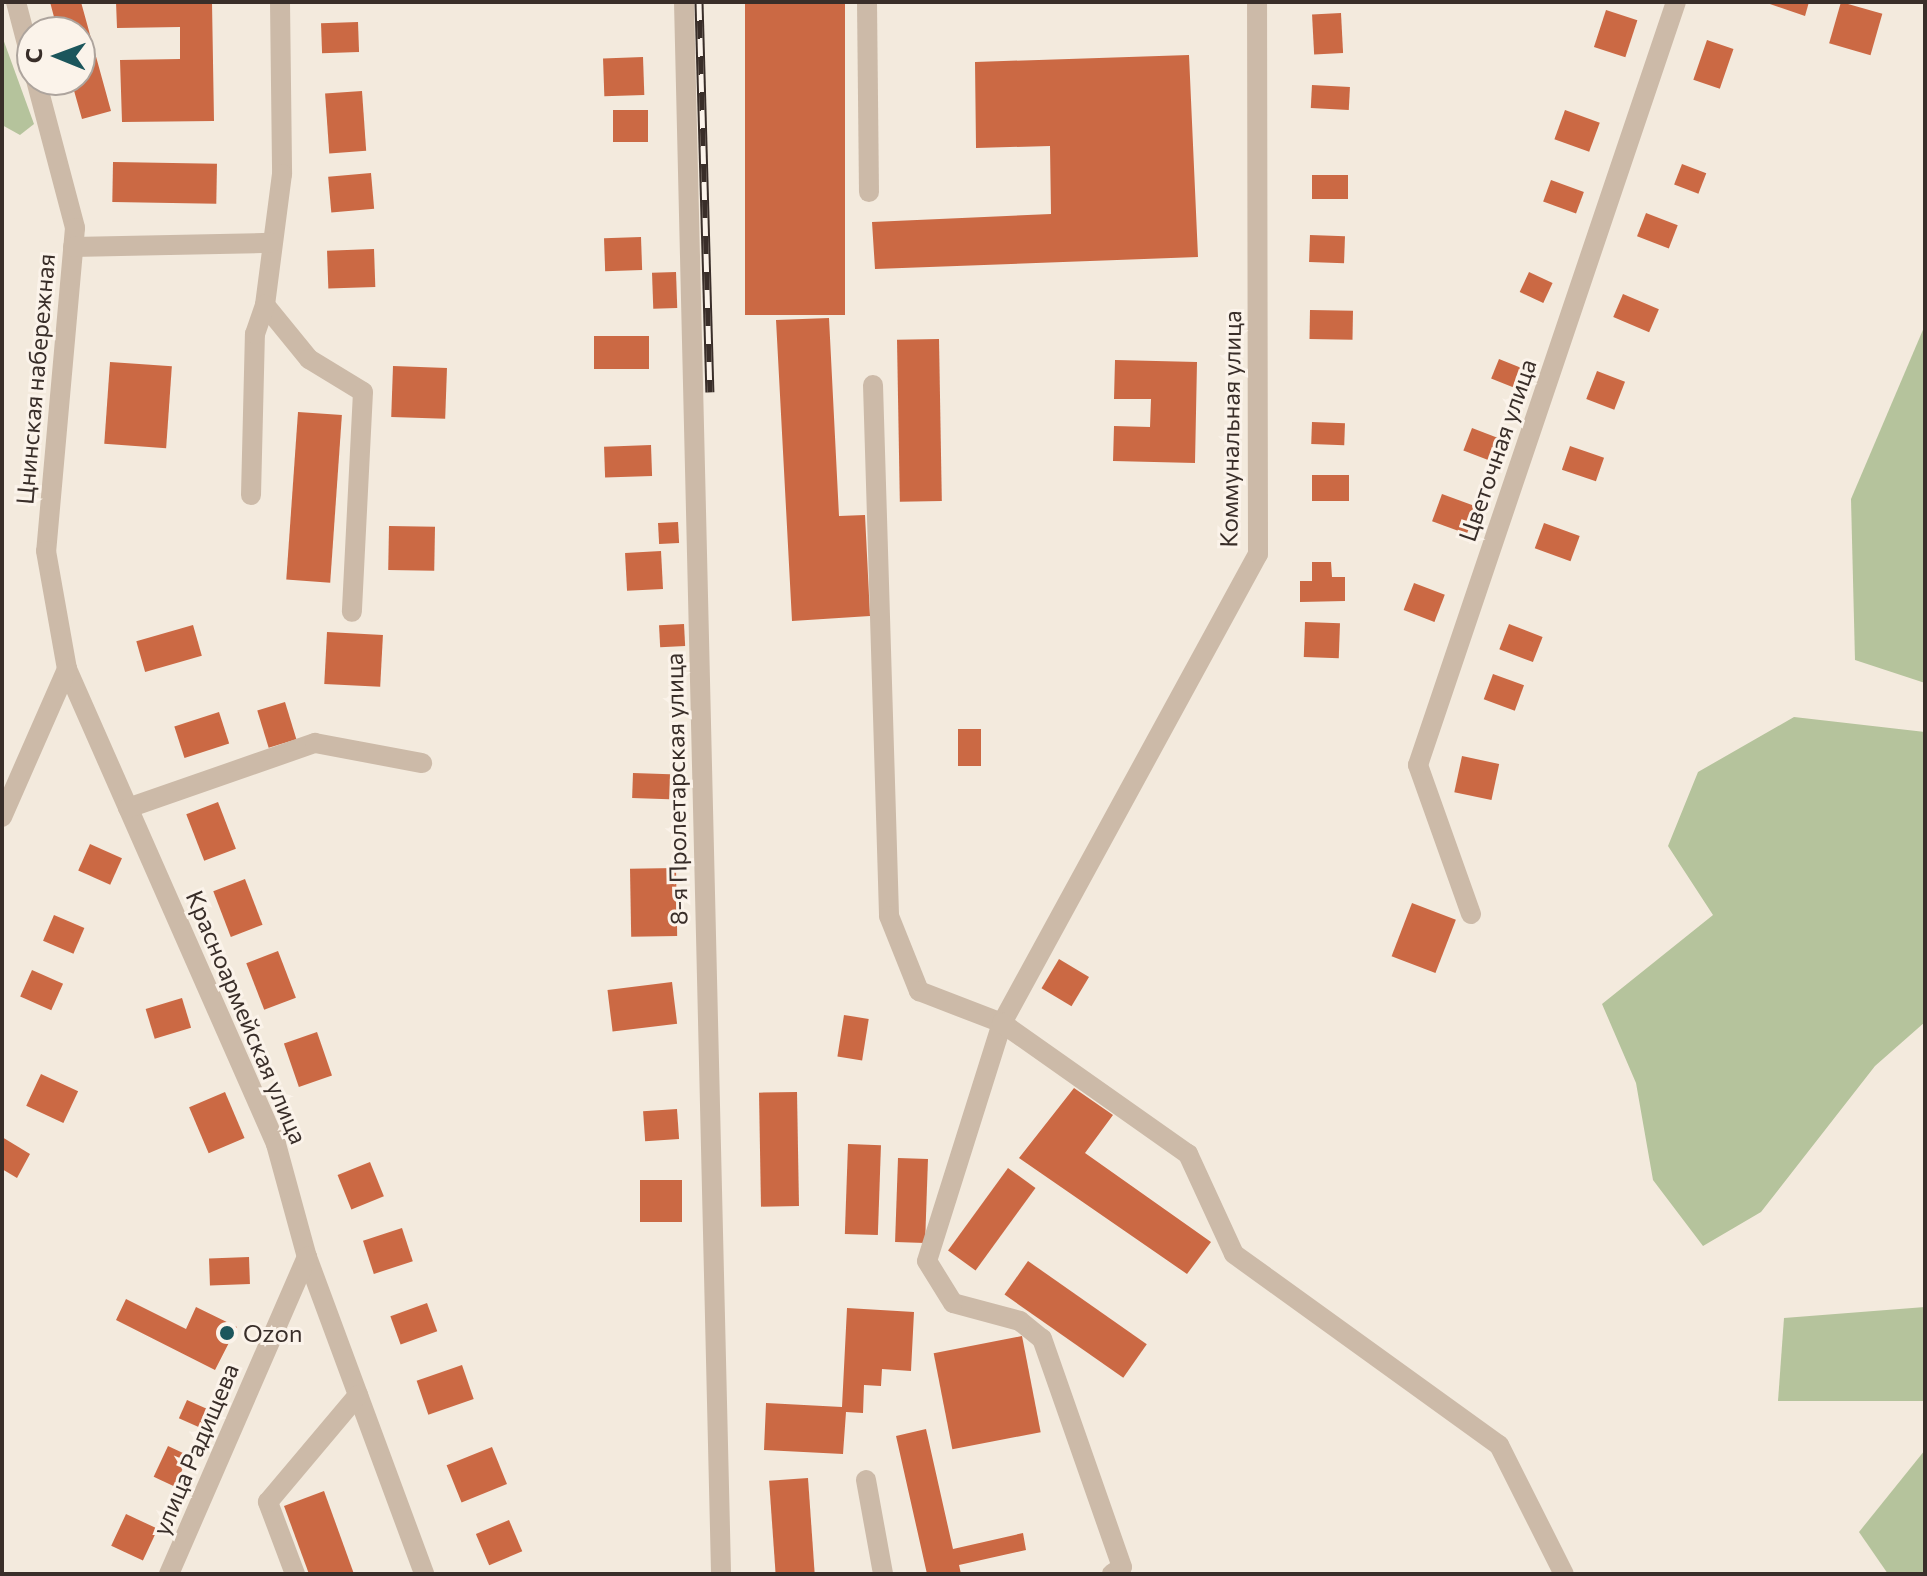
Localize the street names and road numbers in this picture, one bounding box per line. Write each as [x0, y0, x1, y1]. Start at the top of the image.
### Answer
street label: Цнинская набережная [10, 252, 60, 506]
street label: Коммунальная улица [1214, 310, 1246, 548]
street label: Цветочная улица [1452, 355, 1542, 545]
street label: 8-я Пролетарская улица [659, 653, 693, 925]
street label: Красноармейская улица [181, 886, 313, 1148]
street label: улица Радищева [146, 1359, 244, 1539]

